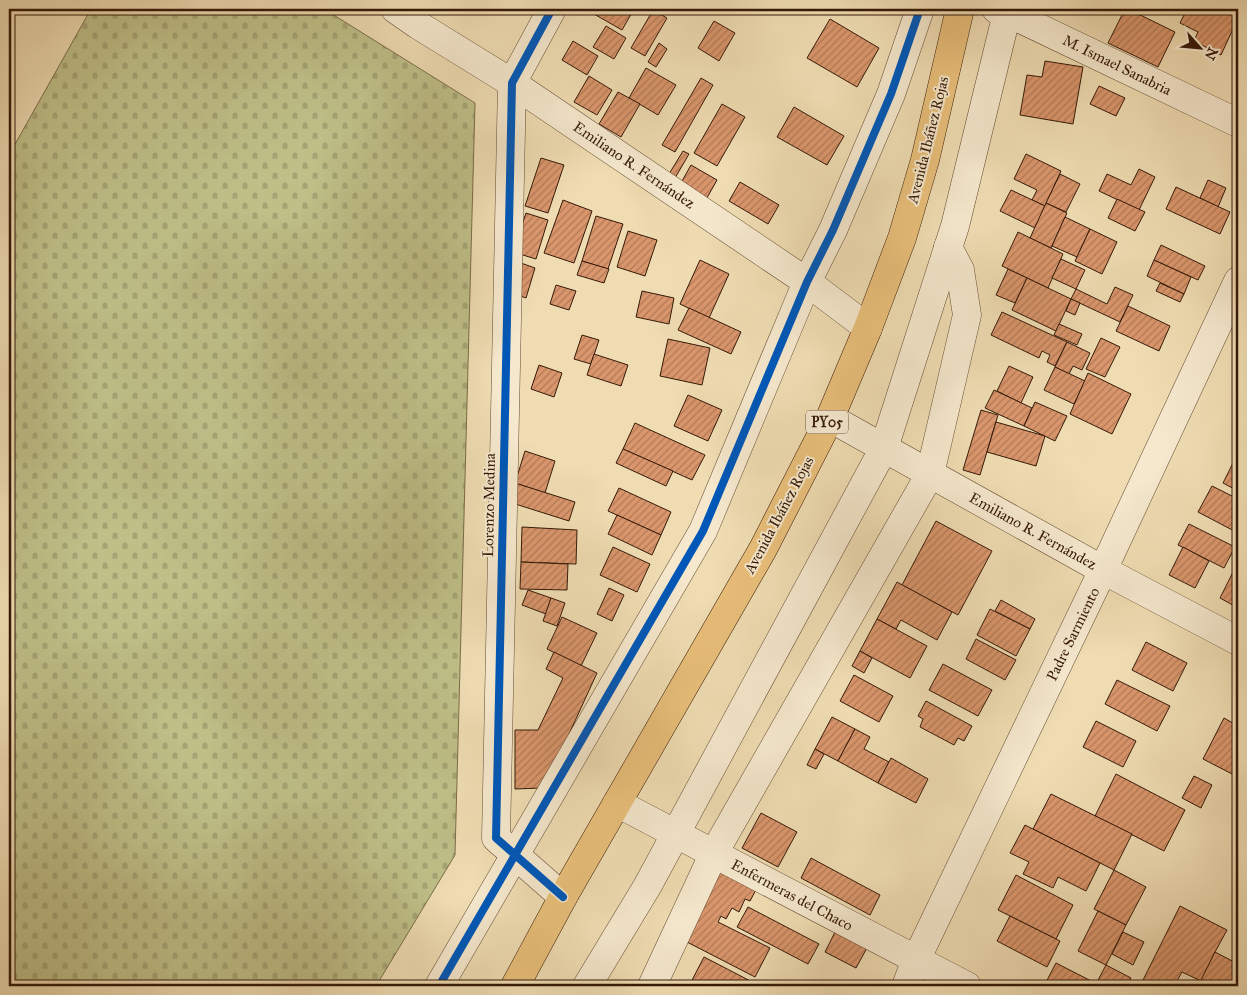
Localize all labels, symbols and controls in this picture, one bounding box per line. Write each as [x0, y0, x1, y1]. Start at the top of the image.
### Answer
north arrow [1174, 22, 1224, 72]
street label: M. Ismael Sanabria [1060, 31, 1175, 99]
text: N [1201, 45, 1221, 63]
street label: Avenida Ibáñez Rojas [903, 75, 952, 206]
street label: Emiliano R. Fernández [570, 118, 698, 212]
road number: PY05 [806, 411, 848, 434]
street label: Lorenzo Medina [479, 452, 499, 557]
street label: Avenida Ibáñez Rojas [740, 453, 818, 578]
street label: Emiliano R. Fernández [966, 488, 1100, 574]
street label: Padre Sarmiento [1043, 584, 1104, 684]
street label: Enfermeras del Chaco [728, 855, 856, 935]

